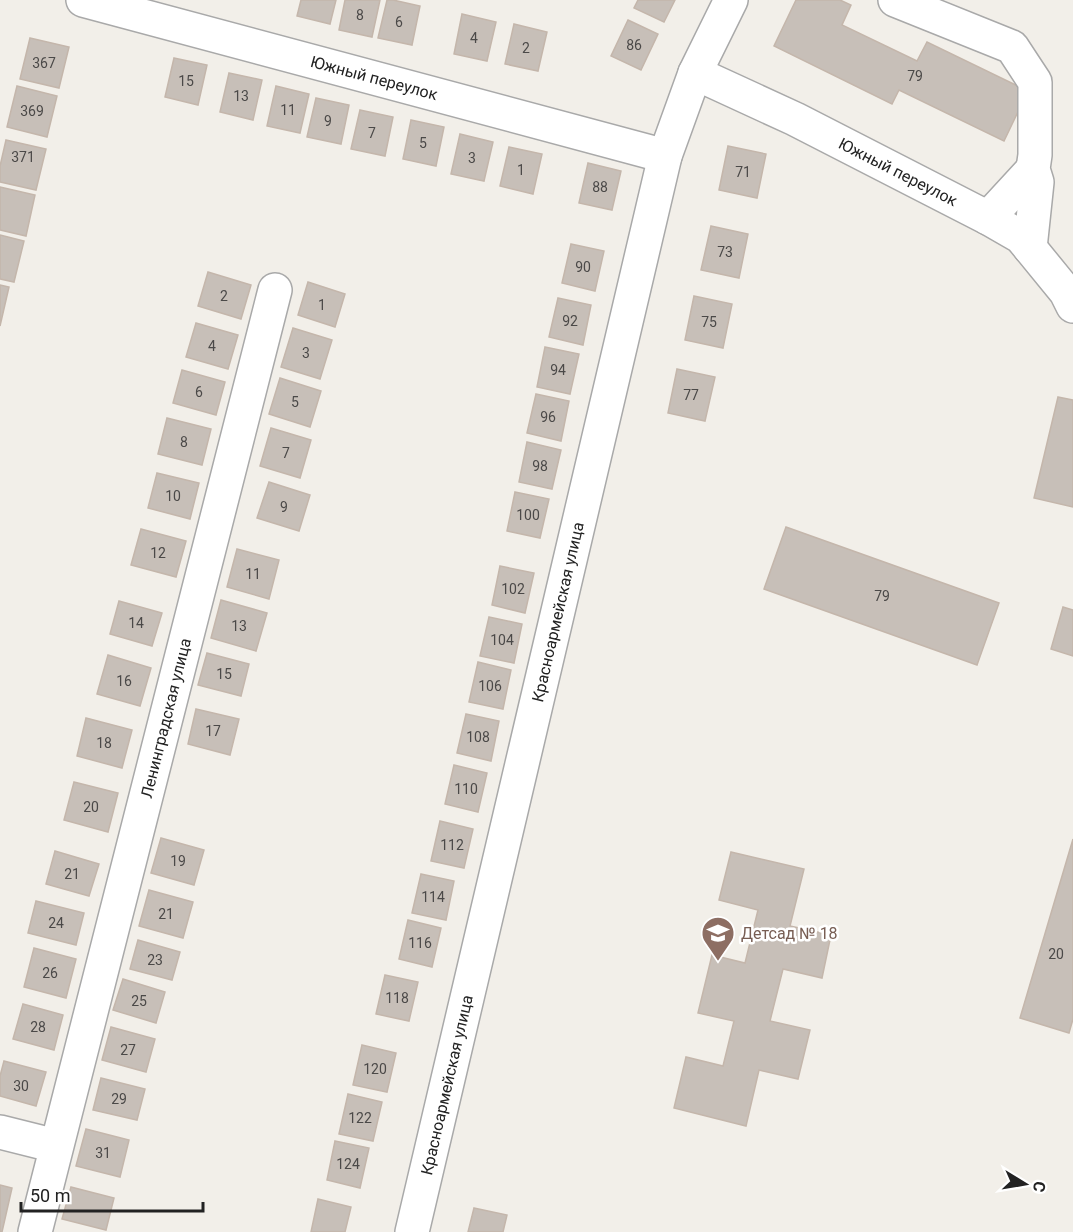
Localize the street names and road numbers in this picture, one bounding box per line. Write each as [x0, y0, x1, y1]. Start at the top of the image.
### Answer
street label: Южный переулок [308, 52, 440, 104]
street label: Южный переулок [835, 134, 961, 210]
street label: Красноармейская улица [528, 520, 588, 704]
street label: Ленинградская улица [137, 636, 195, 800]
street label: Красноармейская улица [417, 993, 477, 1177]

